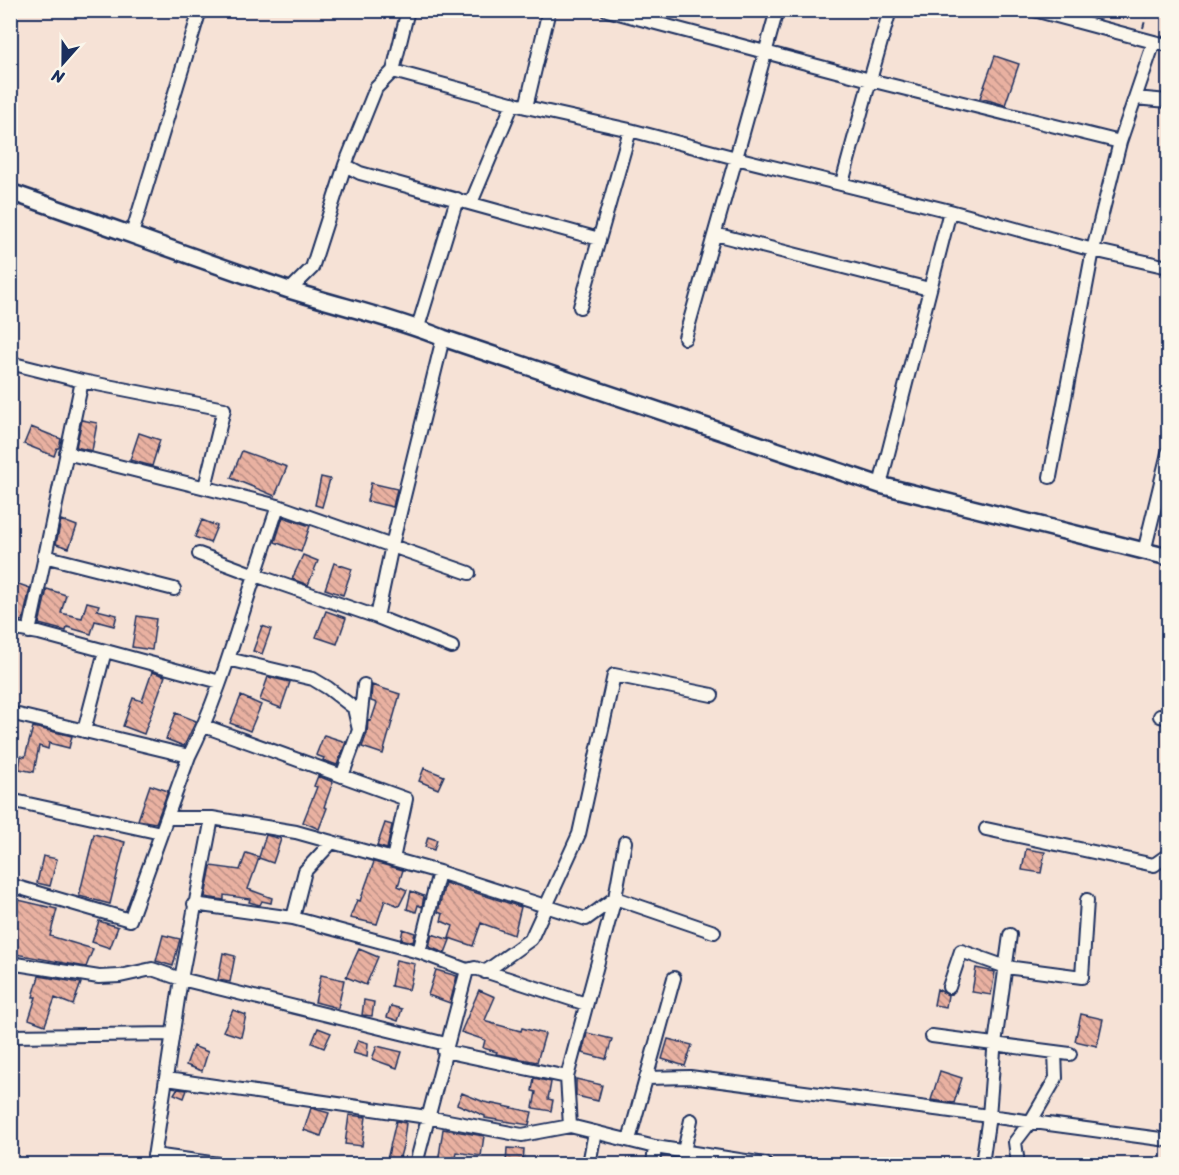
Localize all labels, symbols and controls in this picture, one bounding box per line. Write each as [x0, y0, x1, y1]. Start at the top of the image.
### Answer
north arrow [33, 33, 93, 93]
text: N [47, 61, 69, 92]

